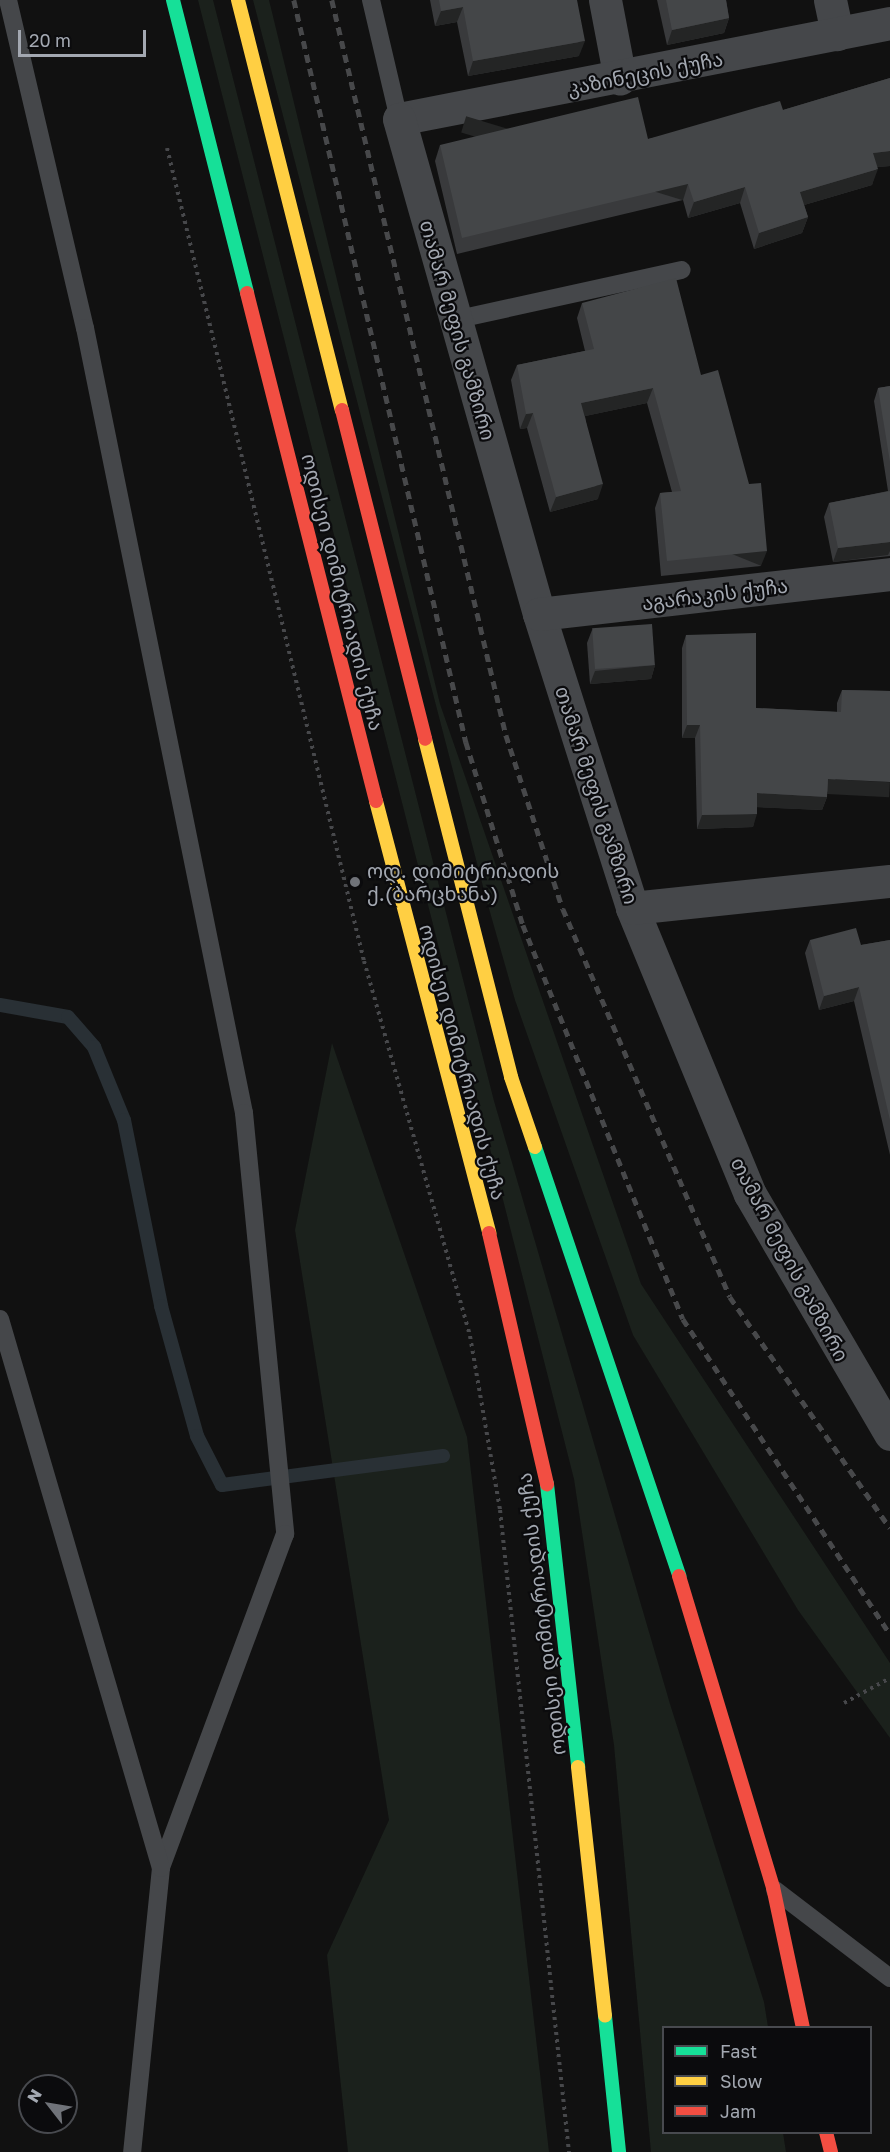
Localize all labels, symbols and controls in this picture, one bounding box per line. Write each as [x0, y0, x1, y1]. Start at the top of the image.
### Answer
scale bar [21, 18, 148, 56]
text: 20 m [29, 29, 71, 51]
street label: კაზინეცის ქუჩა [565, 46, 725, 100]
street label: თამარ მეფის გამზირი [415, 217, 501, 443]
street label: ოდისეი დიმიტრიადის ქუჩა [297, 451, 389, 733]
street label: აგარაკის ქუჩა [641, 573, 789, 615]
street label: თამარ მეფის გამზირი [550, 683, 644, 907]
place label: ოდ. დიმიტრიადის ქ.(ბარცხანა) [367, 858, 559, 905]
marker: ოდ. დიმიტრიადის ქ.(ბარცხანა) [348, 875, 362, 889]
street label: ოდისეი დიმიტრიადის ქუჩა [415, 921, 511, 1203]
street label: თამარ მეფის გამზირი [726, 1153, 854, 1365]
street label: ოდისეი დიმიტრიადის ქუჩა [512, 1471, 570, 1757]
legend [662, 2026, 872, 2134]
text: Fast [720, 2040, 757, 2062]
text: Slow [720, 2070, 762, 2092]
north arrow [18, 2074, 78, 2134]
text: N [23, 2085, 46, 2106]
text: Jam [720, 2100, 756, 2122]

